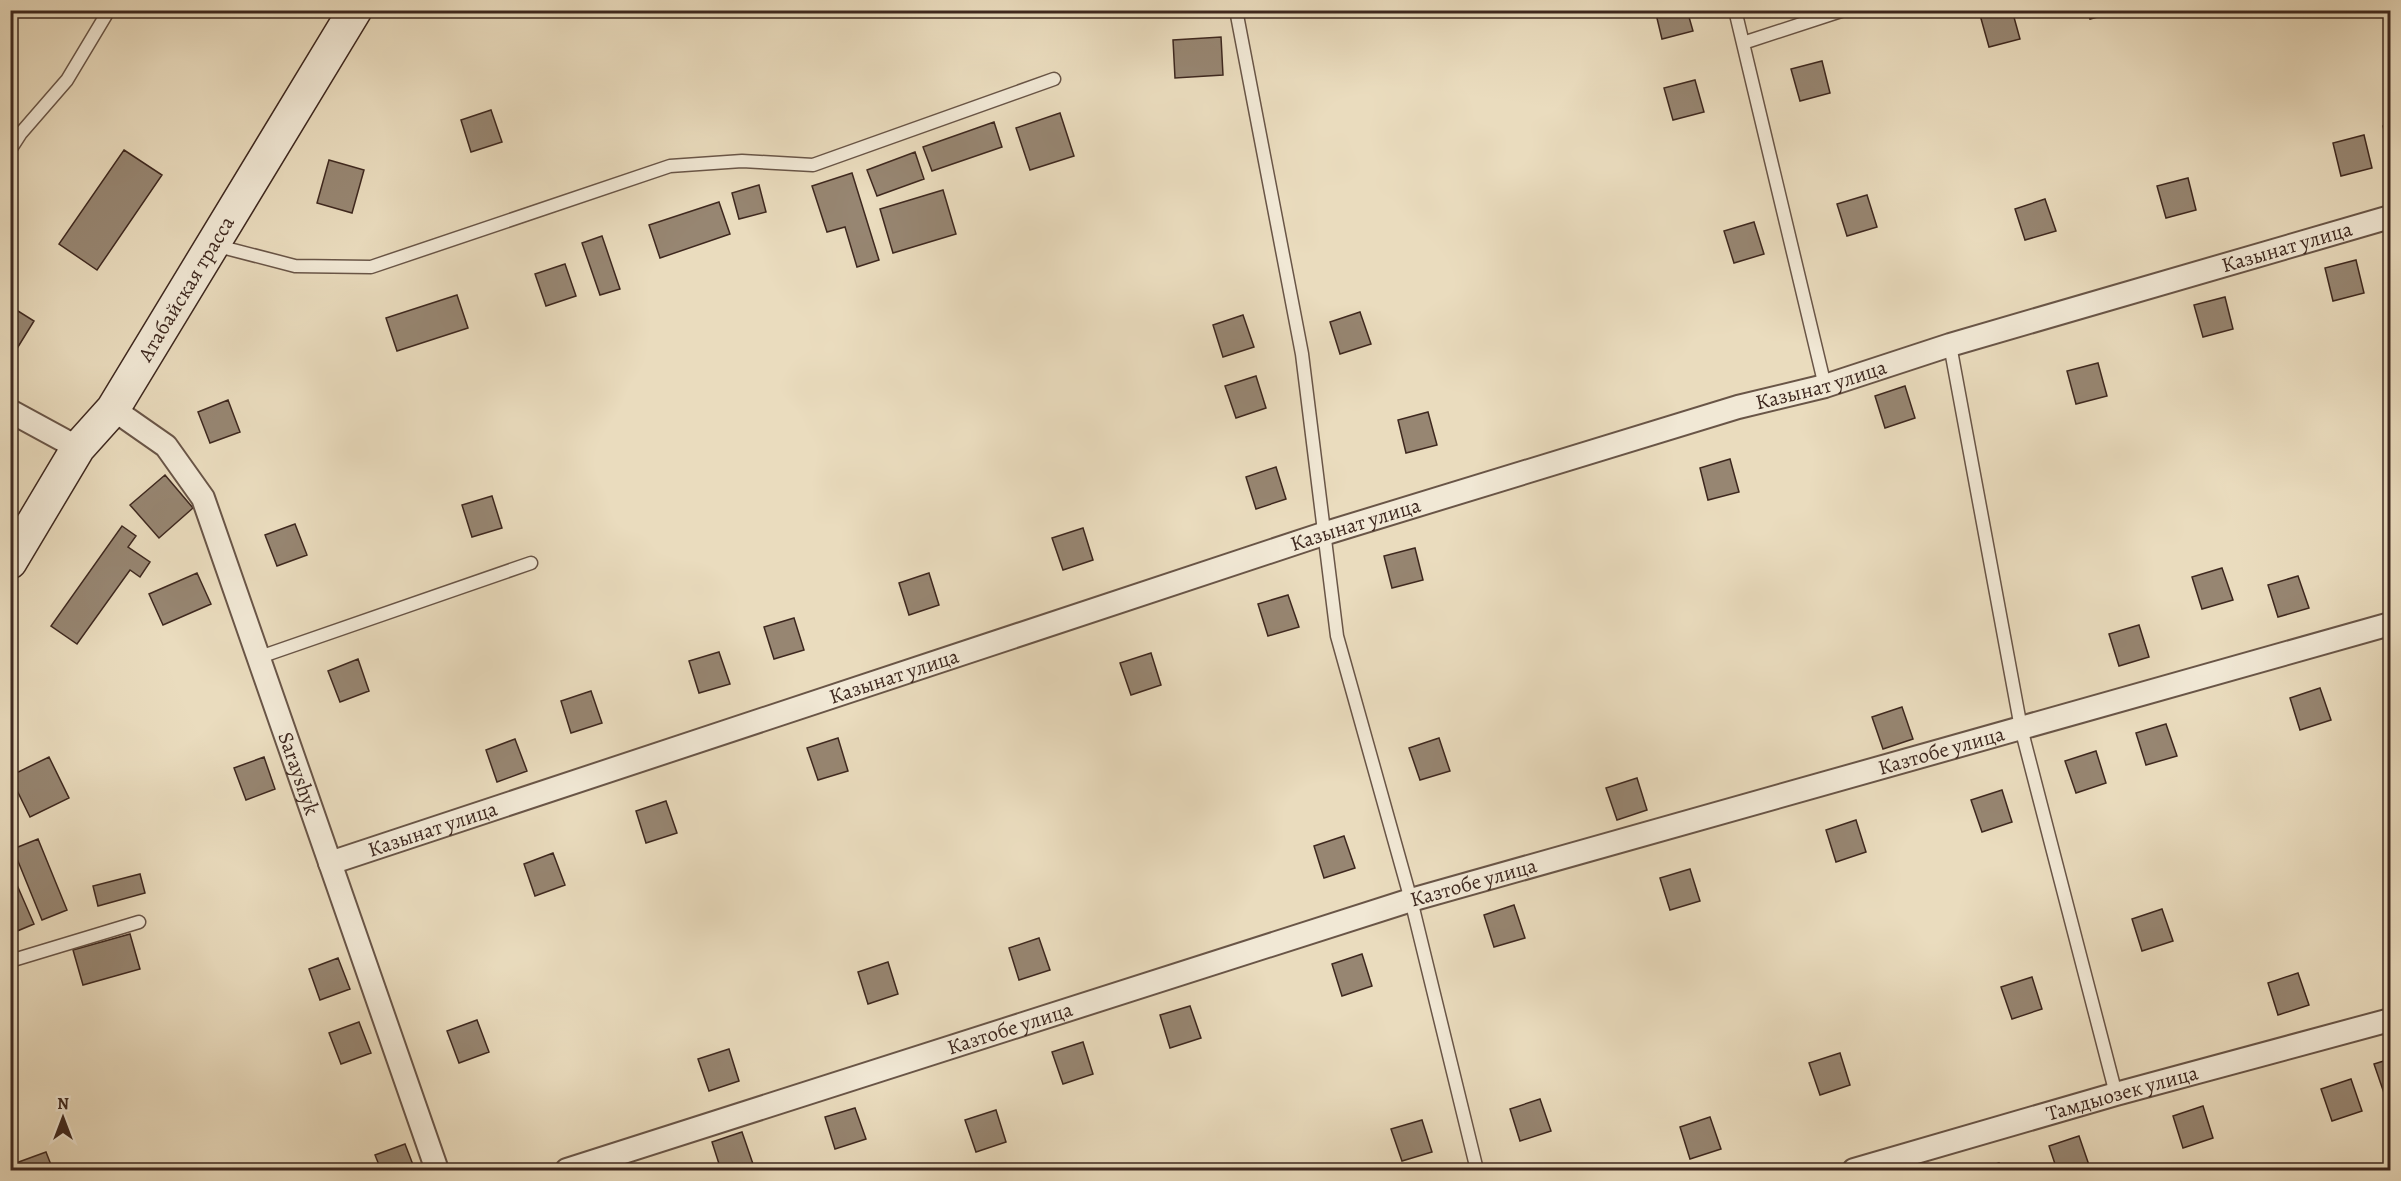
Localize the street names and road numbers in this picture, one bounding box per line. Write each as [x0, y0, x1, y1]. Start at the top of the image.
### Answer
street label: Атабайская трасса [131, 210, 241, 367]
street label: Казынат улица [2218, 215, 2356, 279]
street label: Казынат улица [1753, 353, 1890, 416]
street label: Казынат улица [1287, 491, 1424, 558]
street label: Казынат улица [825, 642, 963, 711]
street label: Казтобе улица [1875, 719, 2008, 782]
street label: Sarayshyk [271, 728, 326, 819]
street label: Казынат улица [364, 794, 501, 864]
street label: Казтобе улица [1407, 851, 1540, 914]
street label: Казтобе улица [944, 995, 1077, 1062]
street label: Тамдыозек улица [2043, 1058, 2201, 1128]

